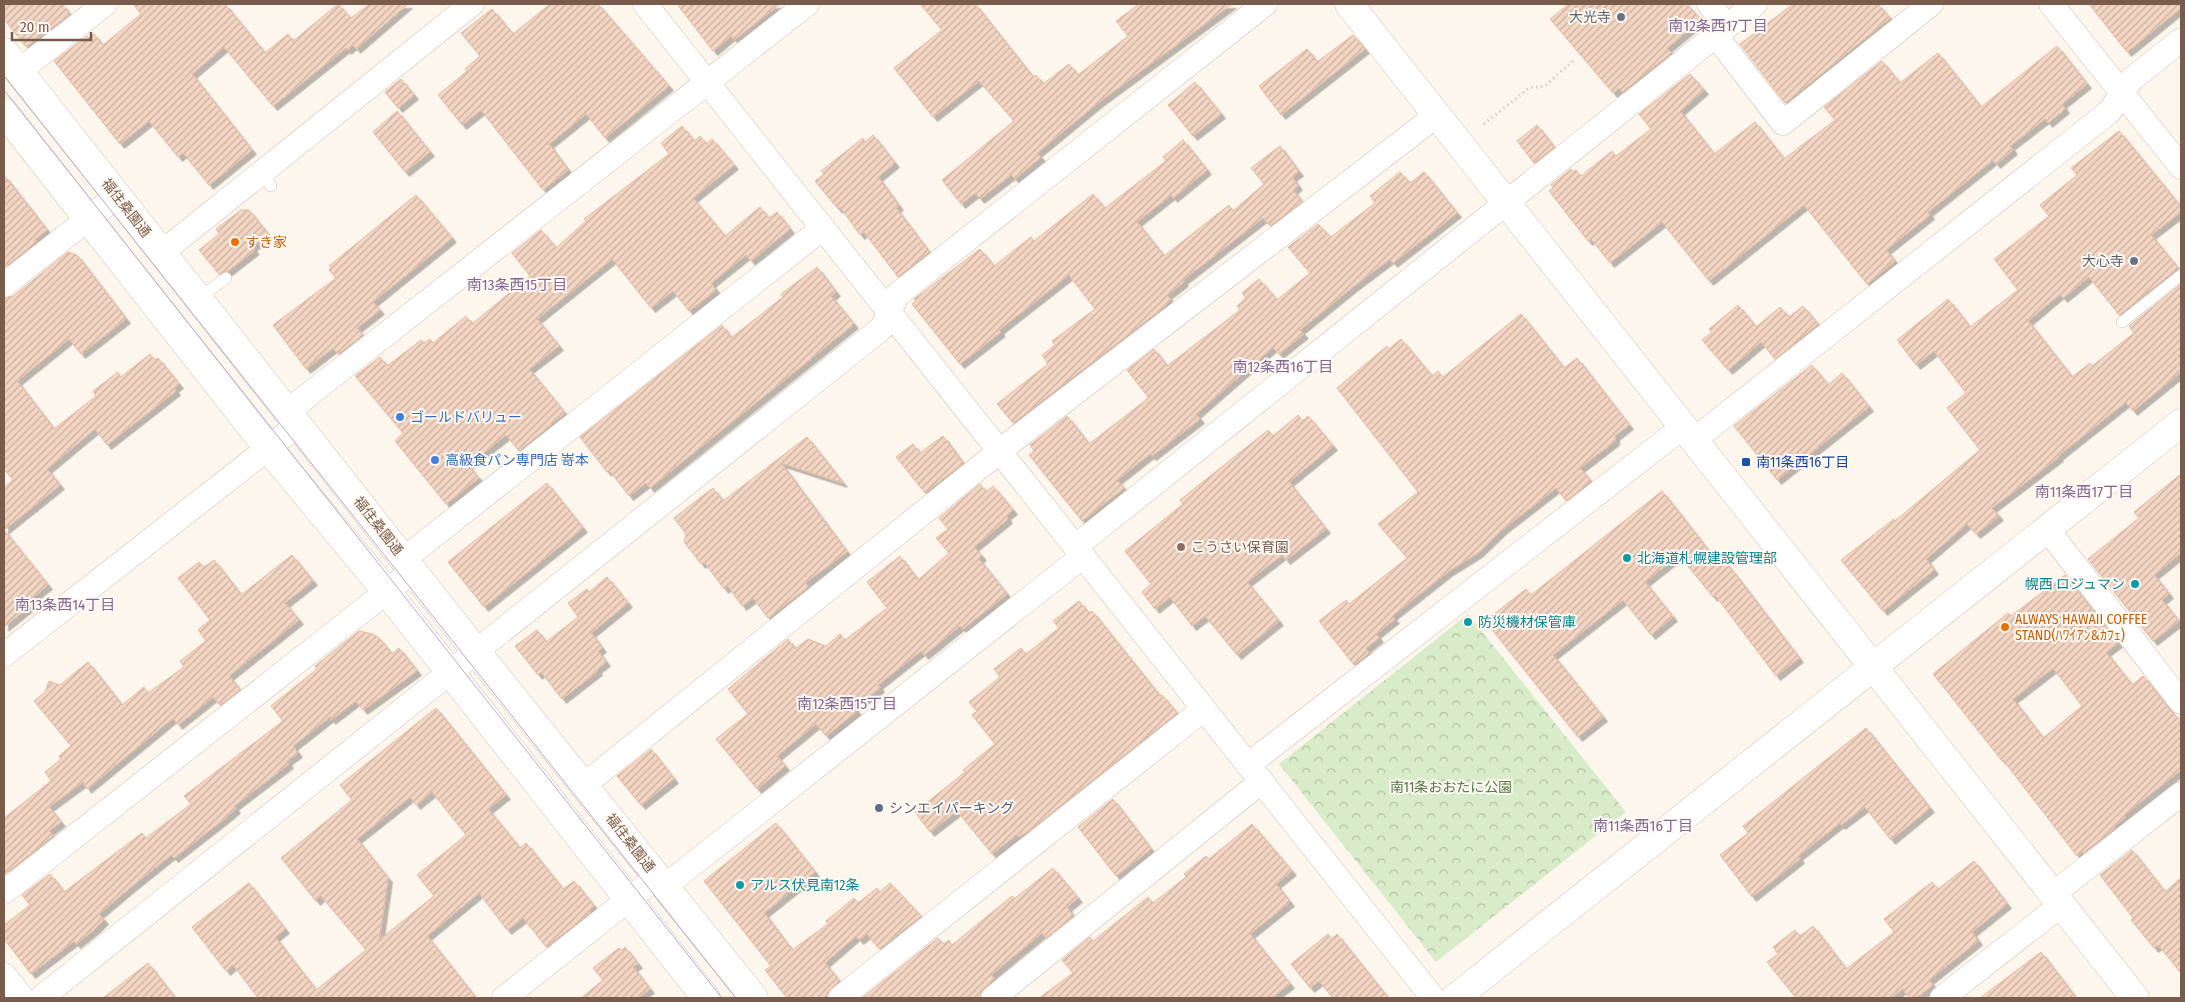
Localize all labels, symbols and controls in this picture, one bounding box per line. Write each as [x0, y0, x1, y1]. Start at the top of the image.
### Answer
place label: 大光寺 [1569, 9, 1611, 26]
scale bar [12, 10, 91, 42]
marker: 大光寺 [1615, 11, 1627, 23]
district label: 南12条西17丁目 [1668, 17, 1768, 35]
text: 20 m [20, 18, 50, 36]
street label: 福住桑園通 [98, 175, 154, 241]
place label: すき家 [245, 234, 287, 251]
marker: すき家 [229, 236, 241, 248]
place label: 大心寺 [2082, 253, 2124, 270]
marker: 大心寺 [2128, 255, 2140, 267]
district label: 南13条西15丁目 [467, 276, 567, 294]
district label: 南12条西16丁目 [1233, 358, 1333, 376]
place label: ゴールドバリュー [410, 409, 522, 426]
marker: ゴールドバリュー [394, 411, 406, 423]
place label: 高級食パン専門店 嵜本 [445, 452, 589, 469]
marker: 高級食パン専門店 嵜本 [429, 454, 441, 466]
place label: 南11条西16丁目 [1756, 454, 1849, 471]
marker: 南11条西16丁目 [1740, 456, 1752, 468]
district label: 南11条西17丁目 [2035, 483, 2133, 501]
street label: 福住桑園通 [350, 493, 406, 559]
place label: こうさい保育園 [1191, 539, 1289, 556]
marker: こうさい保育園 [1175, 541, 1187, 553]
place label: 北海道札幌建設管理部 [1637, 550, 1777, 567]
marker: 北海道札幌建設管理部 [1621, 552, 1633, 564]
place label: 幌西 ロジュマン [2025, 576, 2125, 593]
marker: 幌西 ロジュマン [2129, 578, 2141, 590]
district label: 南13条西14丁目 [15, 596, 115, 614]
place label: ALWAYS HAWAII COFFEE STAND(ﾊﾜｲｱﾝ&ｶﾌｪ) [2015, 611, 2148, 644]
place label: 防災機材保管庫 [1478, 614, 1576, 631]
marker: 防災機材保管庫 [1462, 616, 1474, 628]
marker: ALWAYS HAWAII COFFEE STAND(ﾊﾜｲｱﾝ&ｶﾌｪ) [1999, 621, 2011, 633]
district label: 南12条西15丁目 [797, 695, 897, 713]
park label: 南11条おおたに公園 [1390, 779, 1512, 796]
place label: シンエイパーキング [889, 800, 1014, 817]
marker: シンエイパーキング [873, 802, 885, 814]
street label: 福住桑園通 [602, 810, 658, 876]
district label: 南11条西16丁目 [1593, 817, 1693, 835]
place label: アルス伏見南12条 [750, 877, 860, 894]
marker: アルス伏見南12条 [734, 879, 746, 891]

